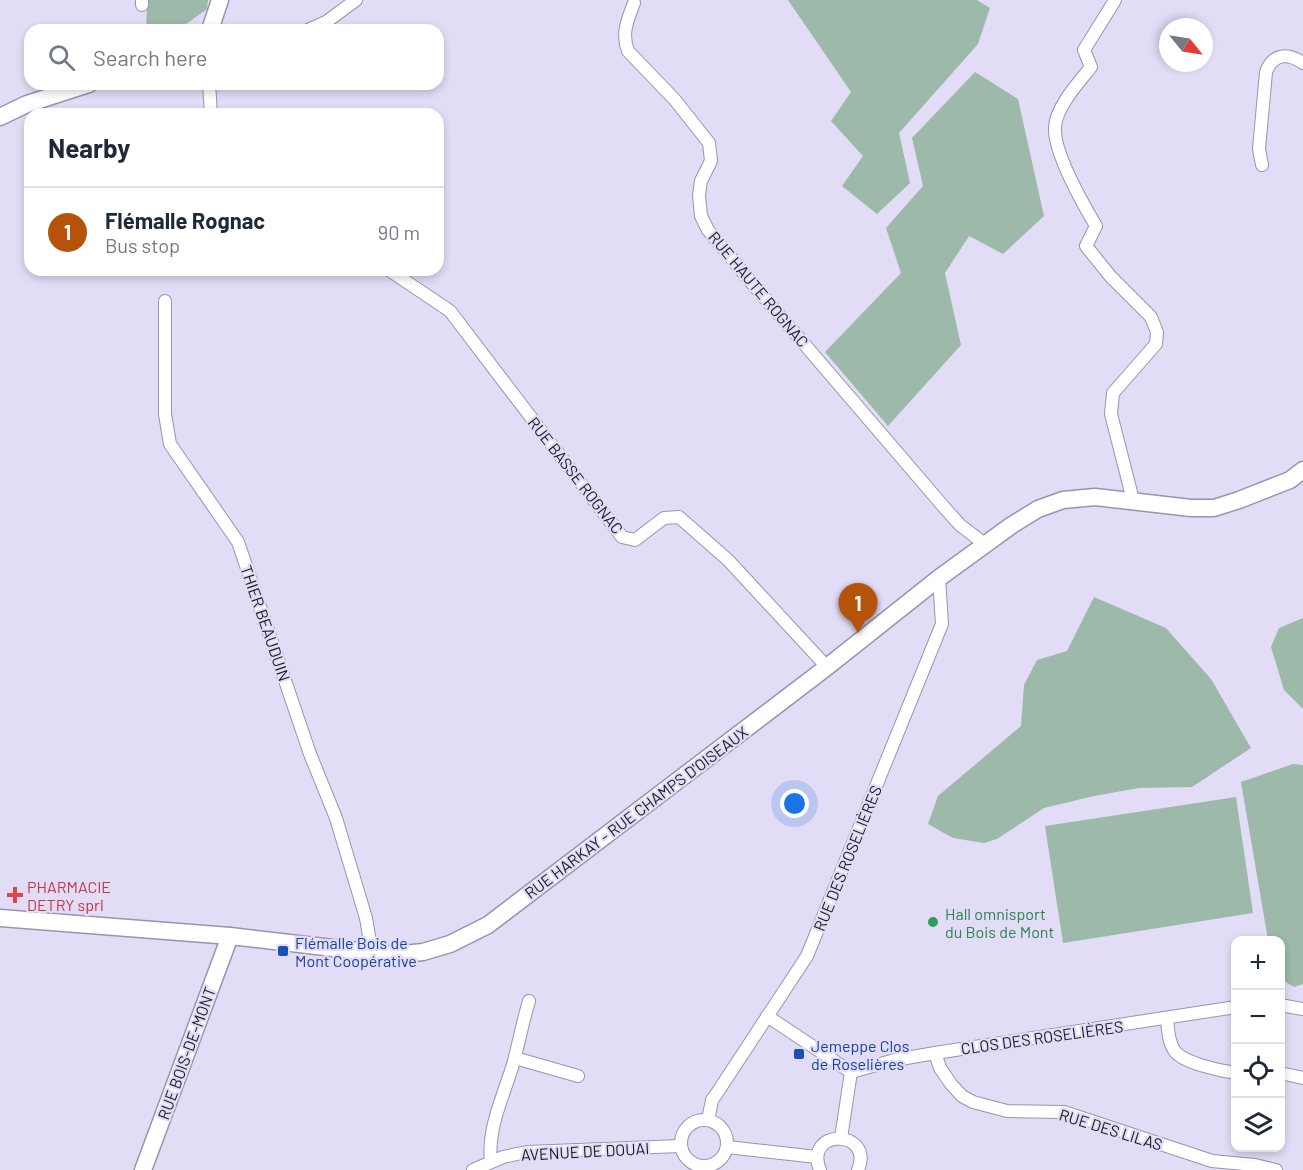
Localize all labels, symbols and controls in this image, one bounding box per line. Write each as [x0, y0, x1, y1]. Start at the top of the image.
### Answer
north arrow [1159, 18, 1213, 72]
search box [24, 24, 444, 90]
icon: search [45, 41, 78, 74]
text: Search here [93, 44, 207, 70]
text: Nearby [48, 132, 130, 163]
text: Flémalle Rognac [105, 207, 265, 233]
text: 1 [64, 220, 71, 244]
text: 90 m [378, 220, 420, 244]
street label: RUE HAUTE ROGNAC [705, 227, 813, 351]
text: Bus stop [105, 233, 180, 257]
street label: RUE BASSE ROGNAC [524, 413, 628, 537]
street label: THIER BEAUDUIN [237, 563, 295, 683]
pin: 1 [838, 584, 878, 633]
street label: RUE HARKAY - RUE CHAMPS D'OISEAUX [521, 722, 751, 902]
street label: RUE DES ROSELIÈRES [809, 782, 885, 934]
your location [780, 789, 809, 818]
place label: PHARMACIE DETRY sprl [27, 877, 111, 914]
marker: PHARMACIE DETRY sprl [8, 888, 22, 902]
place label: Hall omnisport du Bois de Mont [945, 904, 1054, 941]
marker: Hall omnisport du Bois de Mont [926, 915, 940, 929]
place label: Flémalle Bois de Mont Coopérative [295, 933, 417, 970]
map controls [1231, 936, 1285, 1152]
button: + [1231, 936, 1285, 990]
marker: Flémalle Bois de Mont Coopérative [276, 944, 290, 958]
street label: RUE BOIS-DE-MONT [153, 984, 219, 1122]
button: − [1231, 990, 1285, 1044]
street label: CLOS DES ROSELIÈRES [960, 1016, 1124, 1058]
place label: Jemeppe Clos de Roselières [811, 1036, 910, 1073]
button: locate [1231, 1044, 1285, 1098]
marker: Jemeppe Clos de Roselières [792, 1047, 806, 1061]
button: layers [1231, 1098, 1285, 1152]
street label: RUE DES LILAS [1057, 1104, 1165, 1154]
street label: AVENUE DE DOUAI [520, 1138, 650, 1164]

